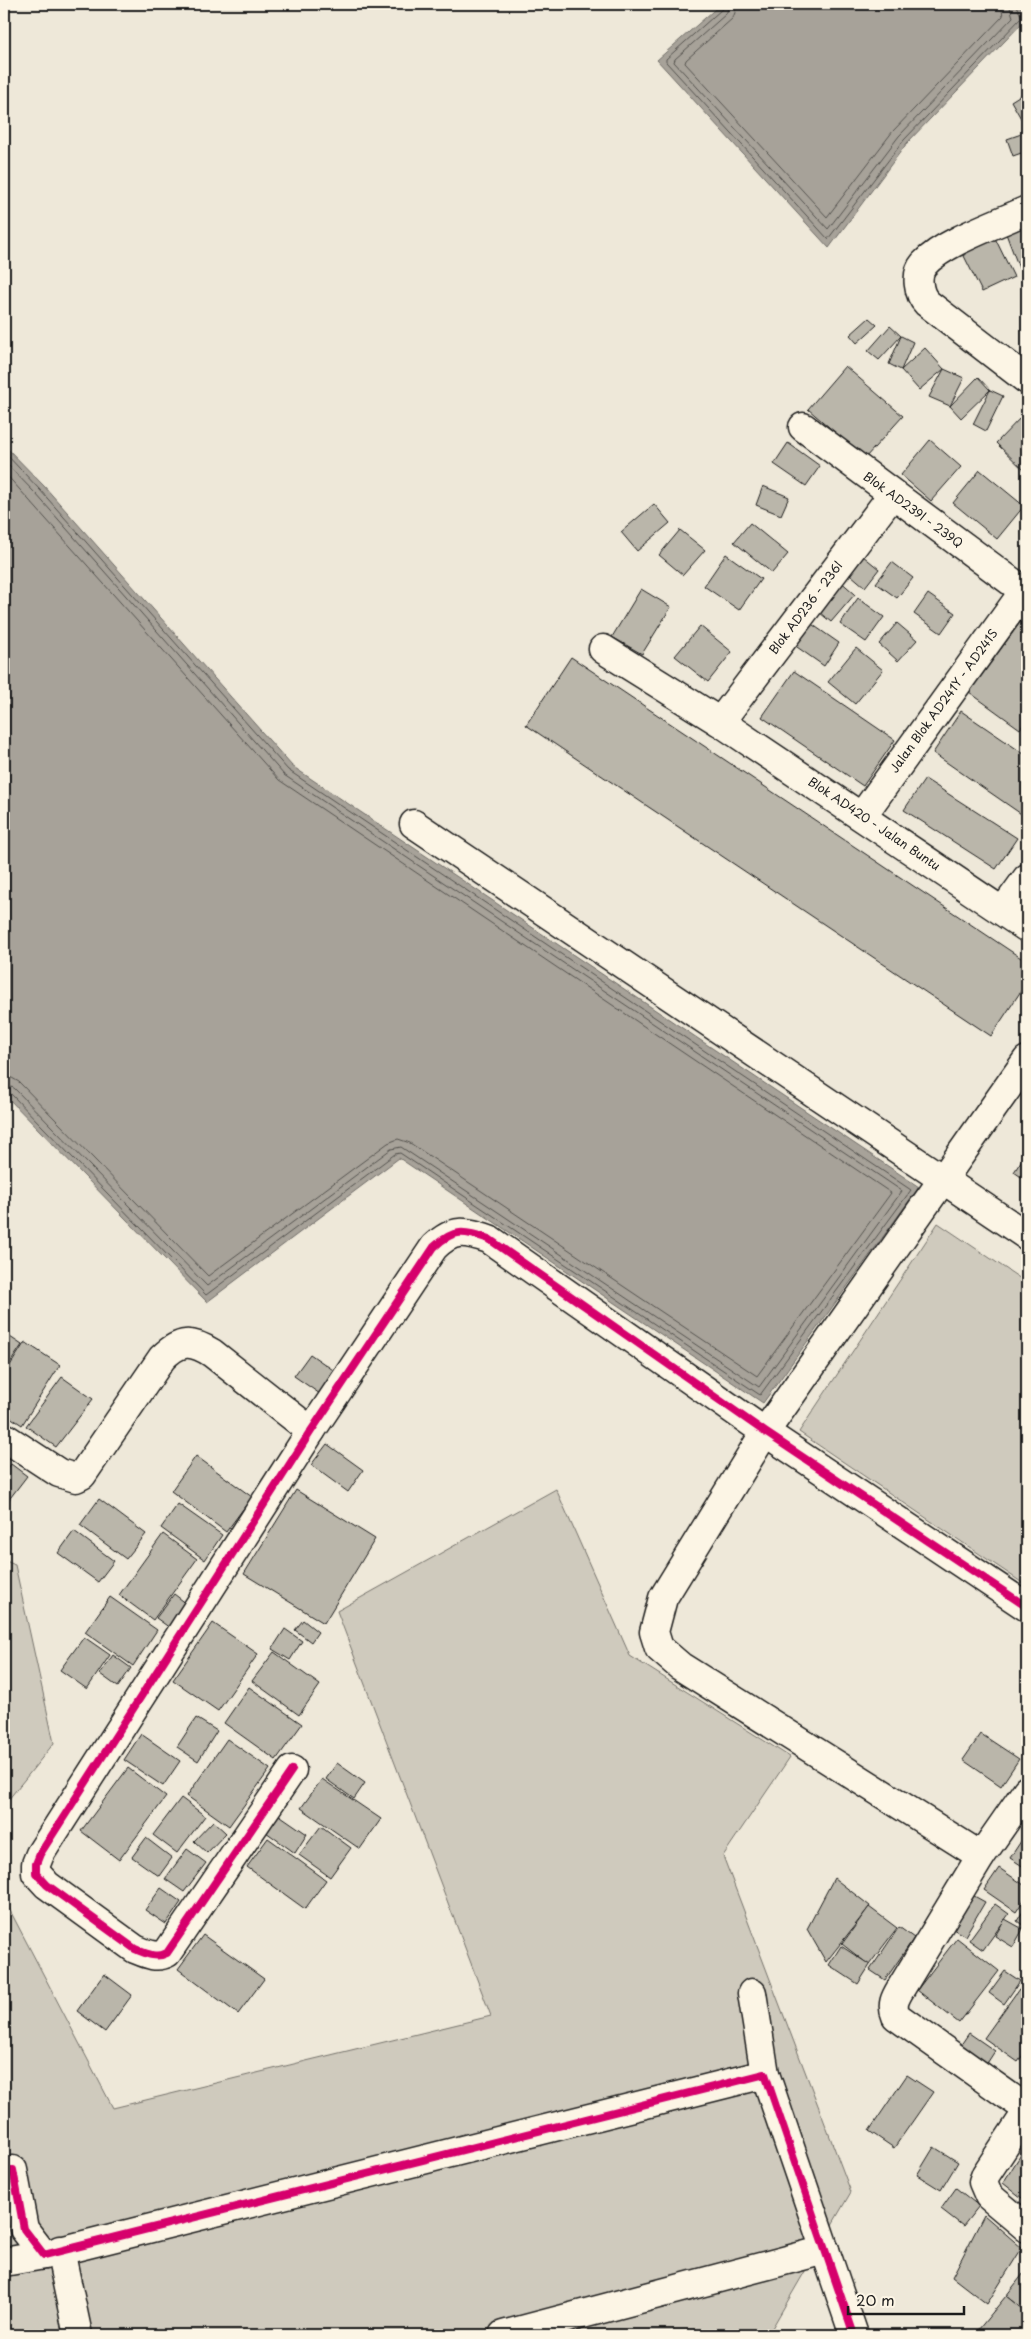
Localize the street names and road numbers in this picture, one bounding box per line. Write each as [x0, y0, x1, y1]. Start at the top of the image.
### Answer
street label: Blok AD239l - 239Q [860, 467, 967, 552]
street label: Blok AD236 - 236l [764, 557, 846, 658]
street label: Jalan Blok AD241Y - AD241S [885, 625, 1002, 776]
street label: Blok AD420 - Jalan Buntu [805, 772, 944, 874]

